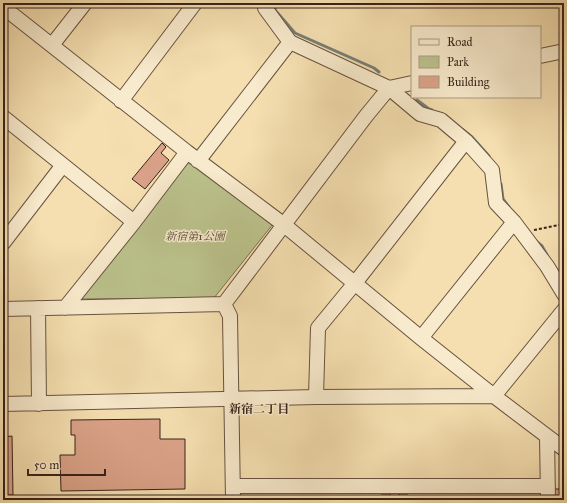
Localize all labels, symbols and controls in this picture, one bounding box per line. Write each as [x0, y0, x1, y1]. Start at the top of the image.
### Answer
legend [411, 26, 541, 98]
text: Road [447, 35, 473, 49]
text: Park [447, 55, 469, 69]
text: Building [447, 75, 490, 90]
park label: 新宿第1公園 [165, 230, 227, 243]
district label: 新宿二丁目 [229, 402, 289, 416]
scale bar [28, 451, 105, 477]
text: 50 m [34, 458, 59, 472]

